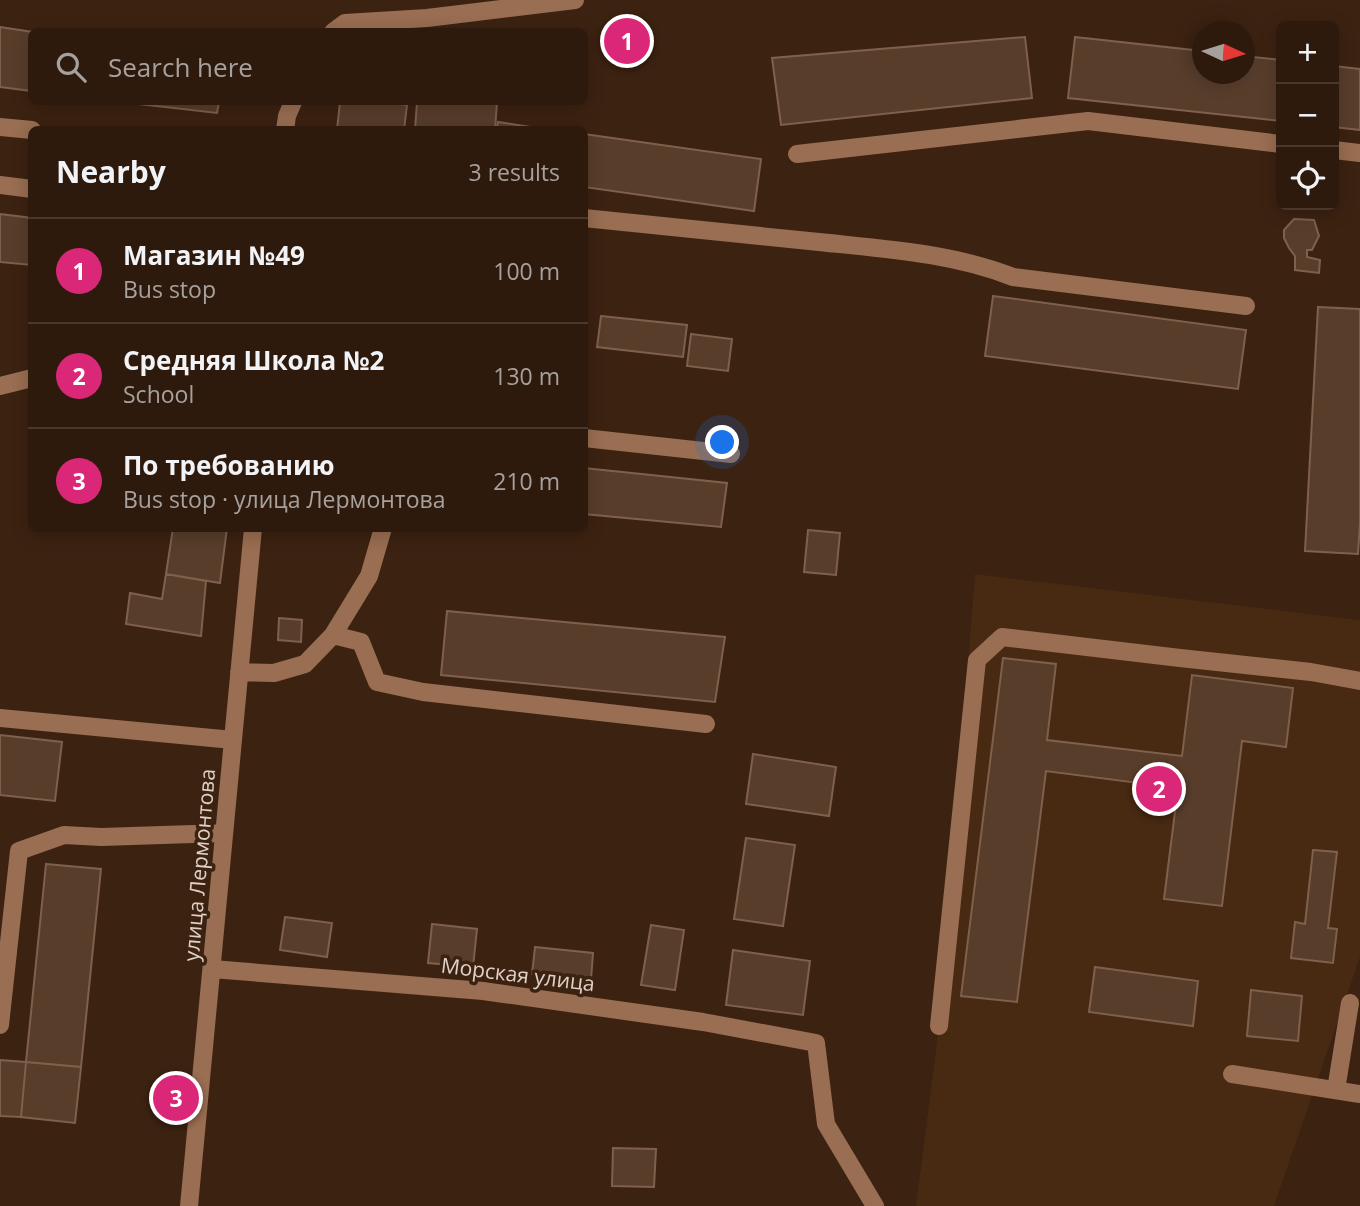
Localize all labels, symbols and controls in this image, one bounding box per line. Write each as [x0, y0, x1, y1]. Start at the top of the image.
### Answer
pin: 1 [604, 15, 650, 67]
north arrow [1192, 21, 1255, 84]
map controls [1276, 21, 1339, 210]
button: + [1276, 21, 1339, 84]
search box [28, 28, 588, 105]
icon: search [52, 48, 90, 86]
text: Search here [108, 49, 253, 85]
button: − [1276, 84, 1339, 147]
button: locate [1276, 147, 1339, 210]
text: Nearby [56, 151, 166, 192]
text: 3 results [469, 156, 560, 188]
text: Магазин №49 [123, 237, 305, 273]
text: 1 [72, 255, 86, 287]
text: 100 m [493, 255, 560, 287]
text: Bus stop [123, 273, 216, 305]
text: Средняя Школа №2 [123, 342, 385, 378]
text: 2 [72, 360, 86, 392]
text: 130 m [493, 360, 560, 392]
text: School [123, 378, 194, 410]
your location [705, 425, 739, 459]
text: По требованию [123, 447, 335, 483]
text: 3 [72, 465, 86, 497]
text: 210 m [493, 465, 560, 497]
text: Bus stop · улица Лермонтова [123, 483, 445, 515]
pin: 2 [1136, 763, 1182, 815]
street label: улица Лермонтова [177, 768, 221, 962]
street label: Морская улица [440, 951, 596, 997]
pin: 3 [153, 1072, 199, 1124]

